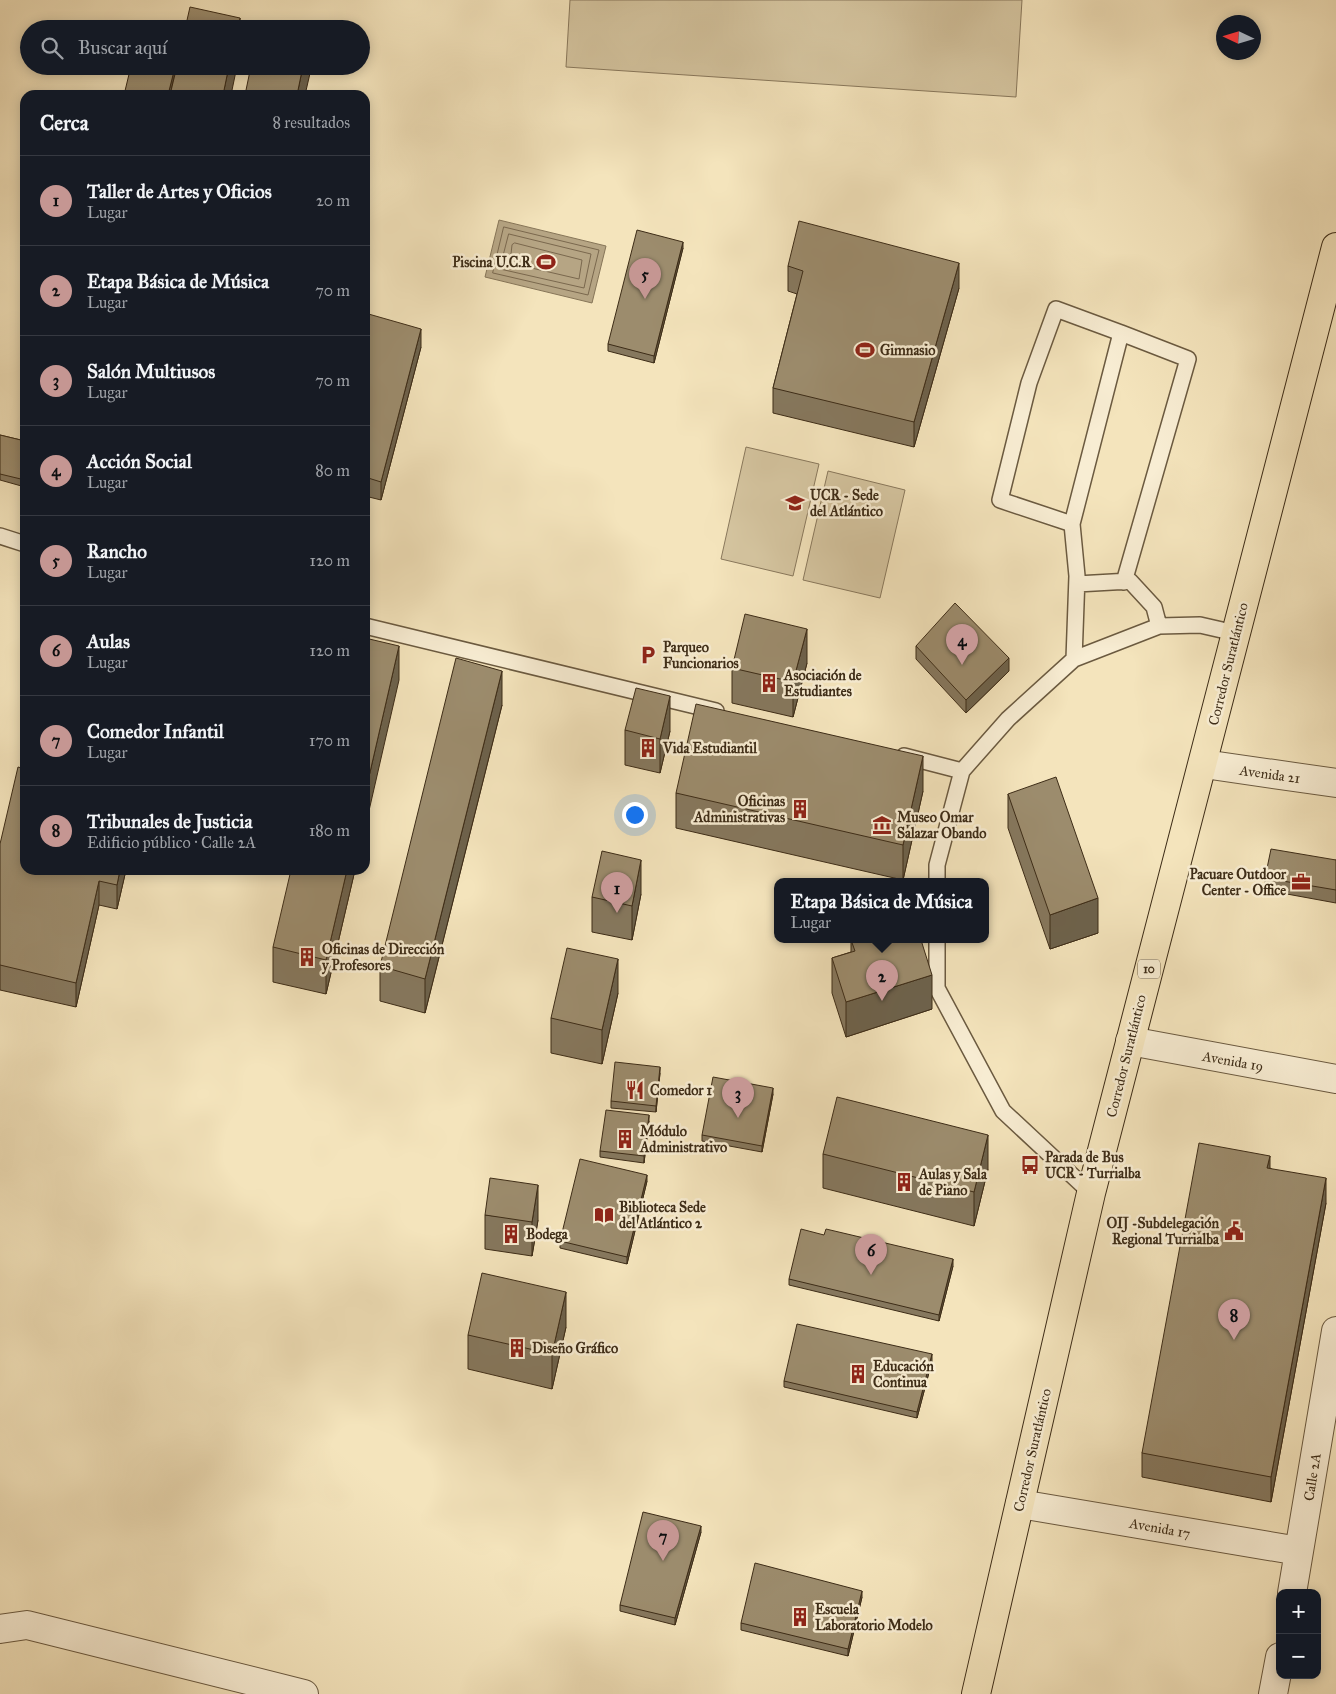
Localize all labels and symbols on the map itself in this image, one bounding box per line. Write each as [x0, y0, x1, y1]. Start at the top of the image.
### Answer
north arrow [1216, 15, 1261, 60]
sports icon: Piscina U.C.R [535, 251, 557, 273]
place label: Piscina U.C.R [452, 254, 532, 271]
pin: 5 [629, 258, 661, 299]
sports icon: Gimnasio [854, 339, 876, 361]
place label: Gimnasio [880, 342, 935, 359]
place label: UCR - Sede del Atlántico [810, 487, 883, 520]
school or university icon: UCR - Sede del Atlántico [784, 492, 806, 514]
street label: Corredor Suratlántico [1205, 601, 1252, 727]
pin: 4 [946, 624, 978, 665]
place label: Parqueo Funcionarios [663, 639, 739, 672]
parking icon: Parqueo Funcionarios [637, 644, 659, 666]
place label: Asociación de Estudiantes [783, 667, 862, 700]
building icon: Asociación de Estudiantes [758, 672, 780, 694]
building icon: Vida Estudiantil [637, 737, 659, 759]
place label: Vida Estudiantil [662, 740, 758, 757]
street label: Avenida 21 [1238, 762, 1302, 787]
place label: Oficinas Administrativas [693, 793, 785, 826]
building icon: Oficinas Administrativas [789, 798, 811, 820]
your location [622, 802, 648, 828]
place label: Museo Omar Salazar Obando [897, 809, 986, 842]
museum icon: Museo Omar Salazar Obando [871, 814, 893, 836]
place label: Pacuare Outdoor Center - Office [1189, 866, 1287, 899]
office icon: Pacuare Outdoor Center - Office [1290, 871, 1312, 893]
pin: 1 [601, 872, 633, 913]
place label: Oficinas de Dirección y Profesores [321, 941, 445, 975]
building icon: Oficinas de Dirección y Profesores [296, 946, 318, 968]
pin: 2 [866, 960, 898, 1001]
road number: 10 [1138, 960, 1160, 979]
street label: Corredor Suratlántico [1103, 993, 1150, 1119]
street label: Avenida 19 [1200, 1048, 1265, 1075]
pin: 3 [722, 1077, 754, 1118]
restaurant icon: Comedor 1 [624, 1079, 646, 1101]
place label: Comedor 1 [650, 1082, 713, 1099]
place label: Módulo Administrativo [639, 1123, 727, 1156]
building icon: Módulo Administrativo [614, 1128, 636, 1150]
place label: Parada de Bus UCR - Turrialba [1045, 1149, 1142, 1182]
bus stop icon: Parada de Bus UCR - Turrialba [1019, 1154, 1041, 1176]
place label: Aulas y Sala de Piano [918, 1166, 988, 1199]
building icon: Aulas y Sala de Piano [893, 1171, 915, 1193]
place label: Biblioteca Sede del Atlántico 2 [619, 1199, 706, 1232]
library icon: Biblioteca Sede del Atlántico 2 [593, 1204, 615, 1226]
place label: OIJ -Subdelegación Regional Turrialba [1106, 1215, 1220, 1249]
public building icon: OIJ -Subdelegación Regional Turrialba [1223, 1220, 1245, 1242]
building icon: Bodega [500, 1223, 522, 1245]
place label: Bodega [526, 1226, 569, 1244]
pin: 6 [855, 1234, 887, 1275]
pin: 8 [1218, 1299, 1250, 1340]
building icon: Diseño Gráfico [506, 1337, 528, 1359]
place label: Diseño Gráfico [532, 1340, 618, 1357]
place label: Educación Continua [873, 1358, 934, 1391]
building icon: Educación Continua [847, 1363, 869, 1385]
street label: Corredor Suratlántico [1010, 1387, 1055, 1513]
street label: Calle 2A [1300, 1451, 1325, 1502]
street label: Avenida 17 [1127, 1515, 1192, 1542]
pin: 7 [647, 1520, 679, 1561]
place label: Escuela Laboratorio Modelo [815, 1601, 933, 1634]
building icon: Escuela Laboratorio Modelo [789, 1606, 811, 1628]

